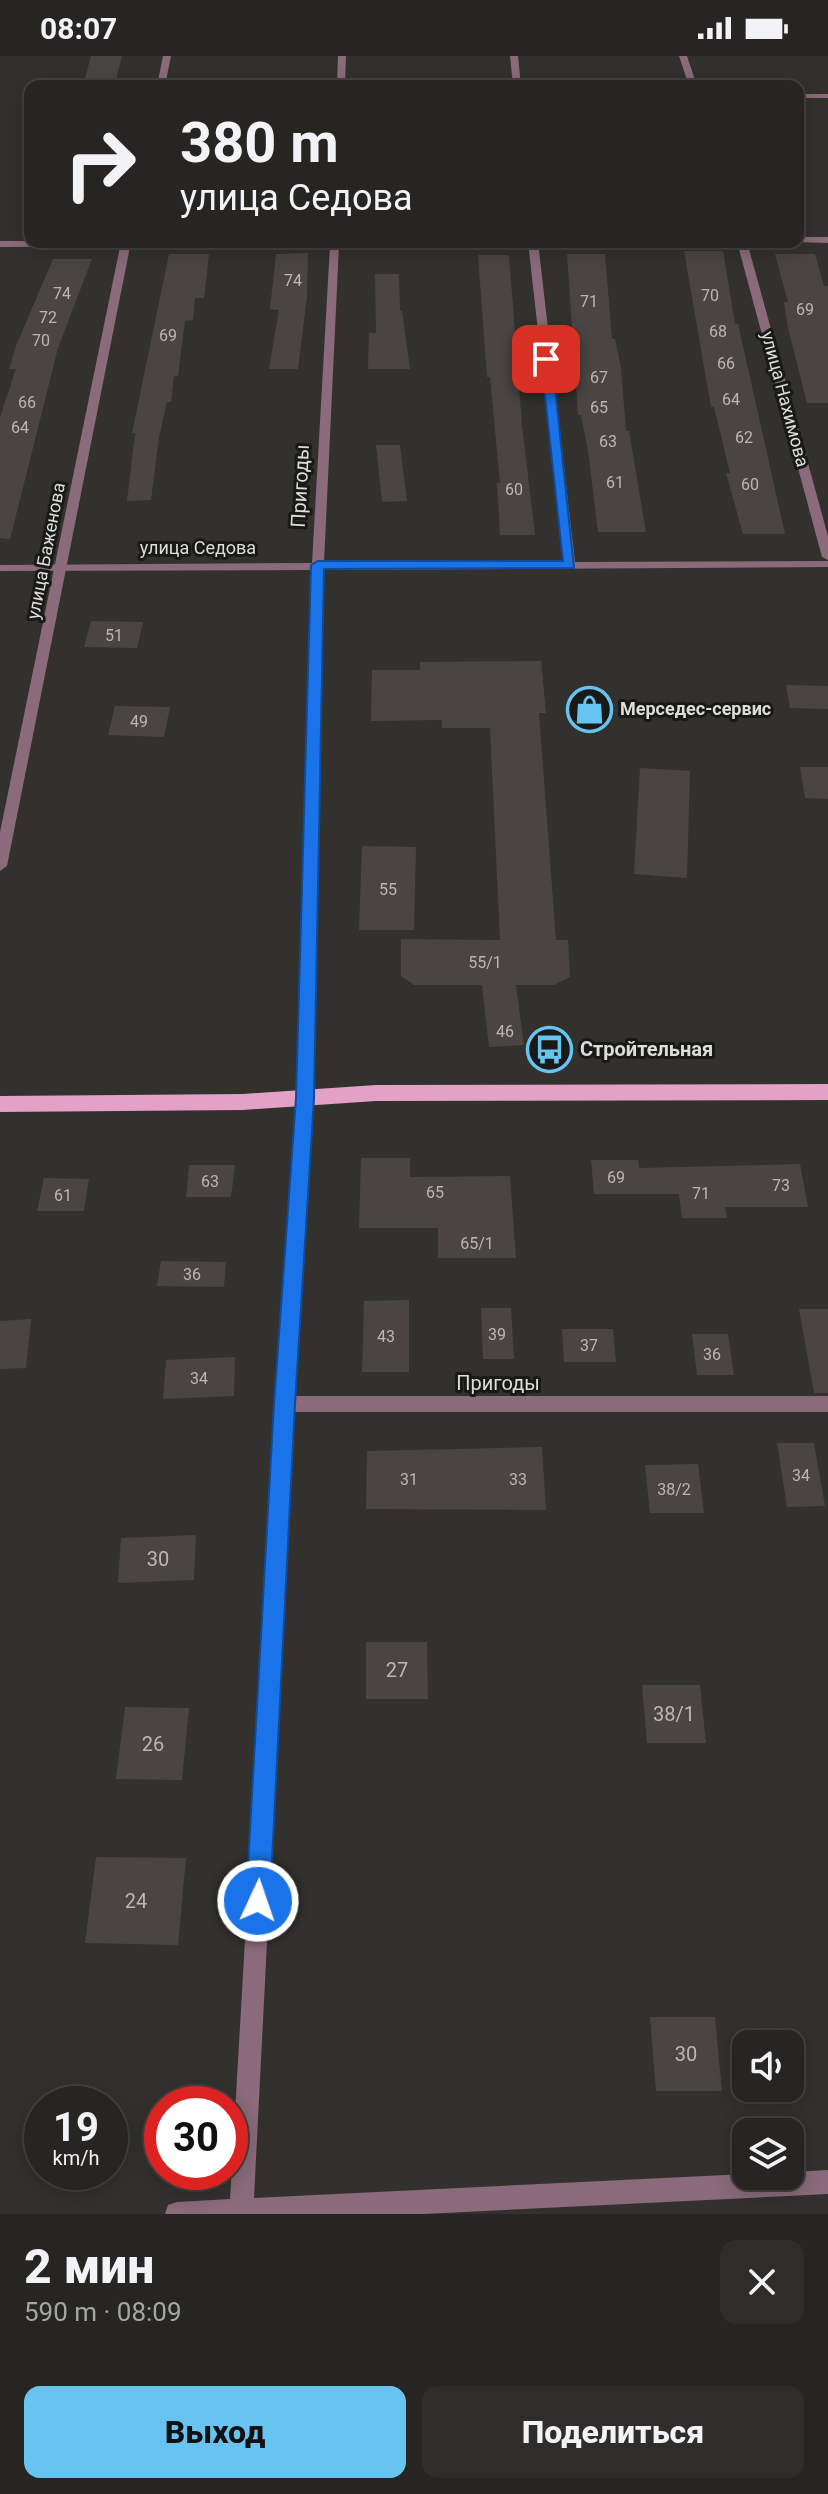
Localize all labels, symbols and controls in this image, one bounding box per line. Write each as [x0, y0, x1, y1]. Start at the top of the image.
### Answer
text: 08:07 [40, 11, 117, 46]
text: 380 m [180, 110, 339, 176]
icon: right [48, 112, 152, 216]
text: улица Седова [180, 177, 413, 219]
house number: 74 [284, 271, 302, 290]
house number: 74 [53, 284, 71, 303]
house number: 70 [701, 286, 719, 305]
house number: 71 [580, 292, 598, 311]
house number: 69 [796, 300, 814, 319]
house number: 72 [39, 308, 57, 327]
house number: 68 [709, 322, 727, 341]
pin [512, 325, 580, 393]
house number: 69 [159, 326, 177, 345]
street label: улица Нахимова [757, 329, 814, 469]
house number: 70 [32, 331, 50, 350]
icon: arrive [524, 337, 568, 381]
house number: 66 [717, 354, 735, 373]
house number: 67 [590, 368, 608, 387]
house number: 64 [722, 390, 740, 409]
house number: 66 [18, 393, 36, 412]
house number: 65 [590, 398, 608, 417]
house number: 64 [11, 418, 29, 437]
house number: 62 [735, 428, 753, 447]
house number: 63 [599, 432, 617, 451]
street label: Пригоды [286, 444, 314, 528]
house number: 61 [606, 473, 624, 492]
house number: 60 [741, 475, 759, 494]
house number: 60 [505, 480, 523, 499]
street label: улица Баженова [22, 481, 69, 621]
street label: улица Седова [140, 537, 256, 558]
house number: 51 [105, 626, 123, 645]
shop icon: Мерседес-сервис [565, 685, 613, 733]
place label: Мерседес-сервис [620, 698, 771, 719]
house number: 49 [130, 712, 148, 731]
house number: 55 [379, 880, 397, 899]
house number: 55/1 [468, 953, 502, 972]
house number: 46 [496, 1022, 514, 1041]
bus stop icon: Стройтельная [525, 1025, 573, 1073]
place label: Стройтельная [580, 1037, 713, 1061]
house number: 69 [607, 1168, 625, 1187]
house number: 63 [201, 1172, 219, 1191]
house number: 73 [772, 1176, 790, 1195]
house number: 65 [426, 1183, 444, 1202]
house number: 71 [692, 1184, 710, 1203]
house number: 61 [54, 1186, 72, 1205]
house number: 65/1 [460, 1234, 494, 1253]
house number: 36 [183, 1265, 201, 1284]
house number: 39 [488, 1325, 506, 1344]
house number: 43 [377, 1327, 395, 1346]
house number: 37 [580, 1336, 598, 1355]
house number: 36 [703, 1345, 721, 1364]
house number: 34 [190, 1369, 208, 1388]
street label: Пригоды [456, 1371, 540, 1395]
house number: 34 [792, 1466, 810, 1485]
house number: 31 [400, 1470, 418, 1489]
house number: 33 [509, 1470, 527, 1489]
house number: 38/2 [657, 1480, 691, 1499]
house number: 30 [147, 1547, 169, 1571]
house number: 27 [386, 1658, 408, 1682]
house number: 38/1 [653, 1702, 695, 1726]
house number: 26 [142, 1732, 164, 1756]
position arrow [216, 1859, 300, 1943]
house number: 24 [125, 1889, 147, 1913]
map controls [732, 2030, 804, 2190]
button: sound [732, 2030, 804, 2102]
house number: 30 [675, 2042, 697, 2066]
speed limit sign: 30 [144, 2086, 248, 2190]
text: 19 [53, 2104, 99, 2151]
button: layers [732, 2118, 804, 2190]
text: km/h [53, 2146, 99, 2170]
text: 2 мин [24, 2238, 154, 2295]
button: close [720, 2240, 804, 2324]
text: 590 m · 08:09 [24, 2297, 182, 2327]
button: Выход [24, 2386, 406, 2478]
button: Поделиться [422, 2386, 804, 2478]

